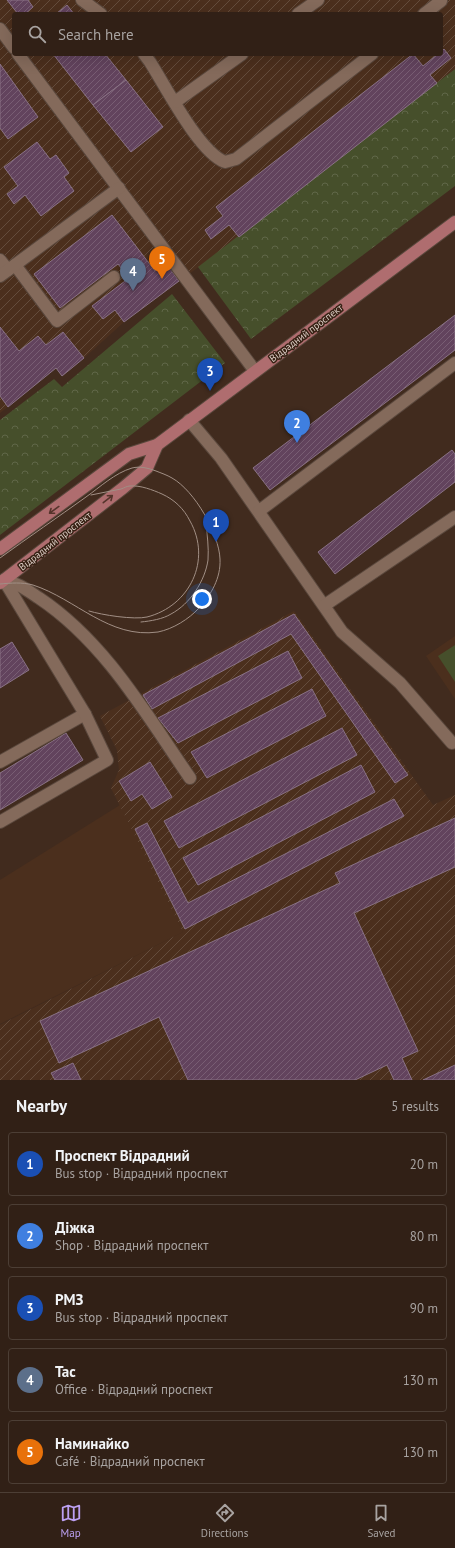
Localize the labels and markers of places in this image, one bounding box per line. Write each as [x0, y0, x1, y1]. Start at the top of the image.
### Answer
pin: 5 [149, 246, 175, 279]
pin: 4 [120, 258, 146, 291]
pin: 3 [197, 358, 223, 391]
pin: 2 [284, 410, 310, 443]
pin: 1 [203, 509, 229, 542]

